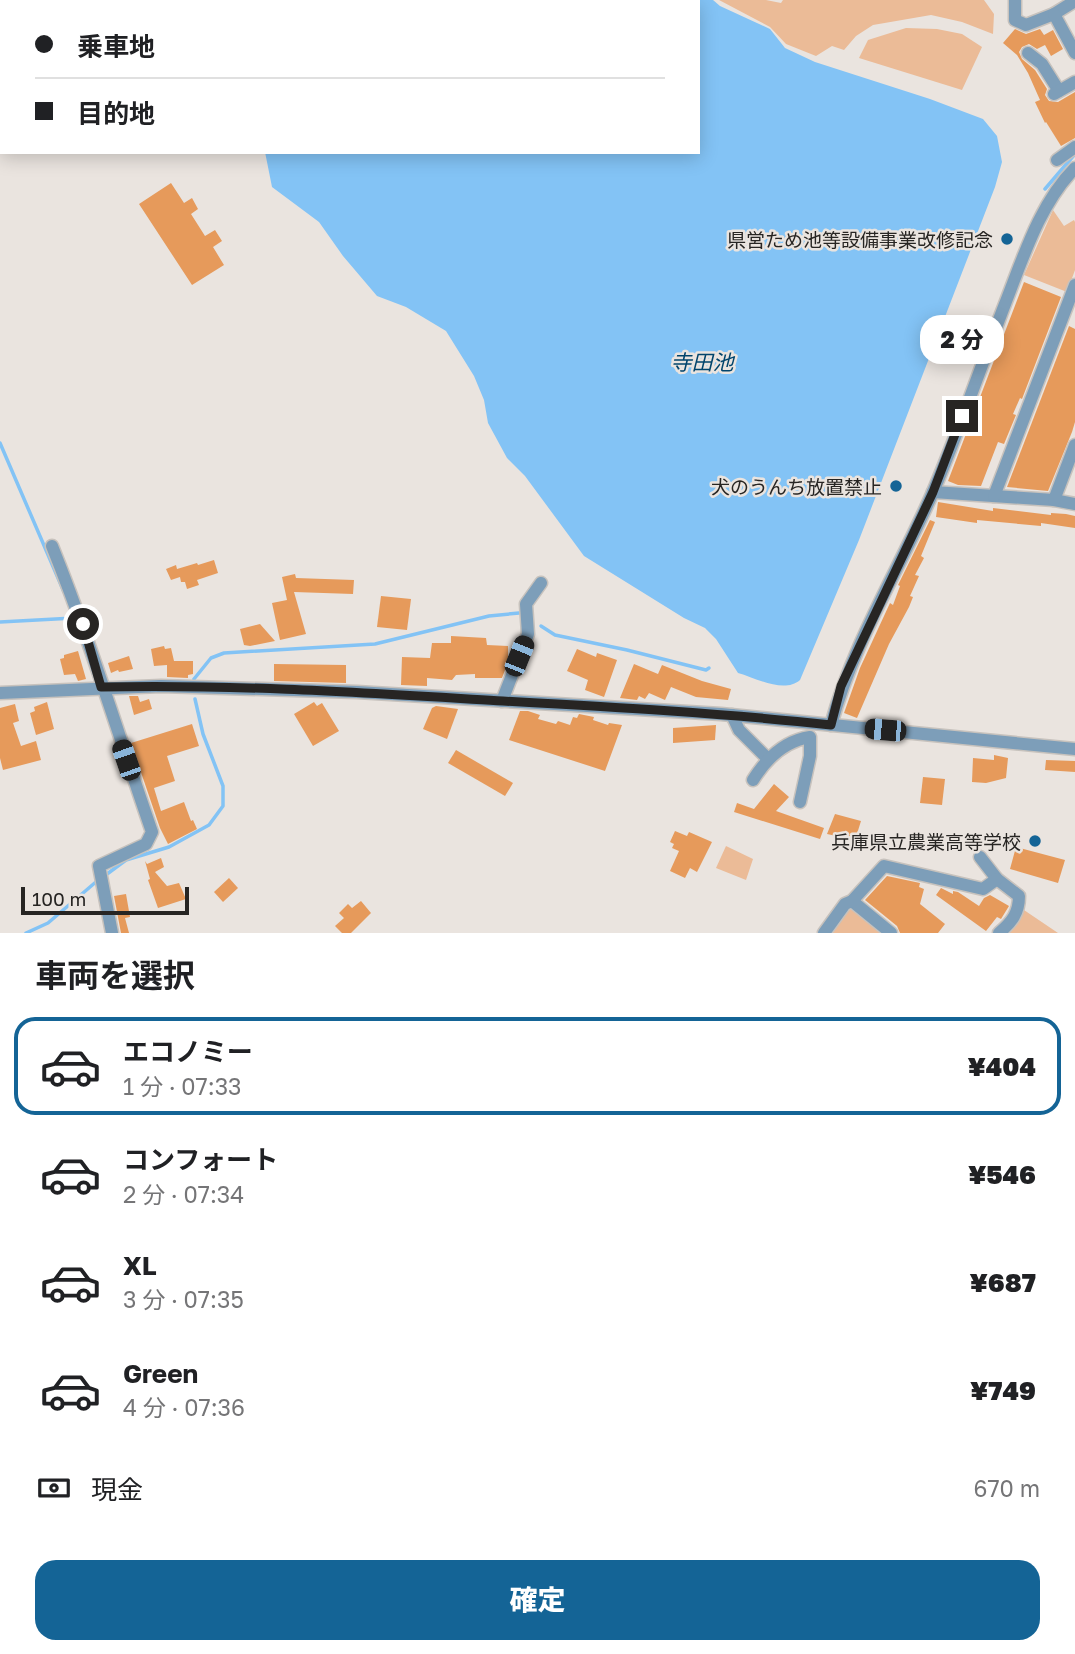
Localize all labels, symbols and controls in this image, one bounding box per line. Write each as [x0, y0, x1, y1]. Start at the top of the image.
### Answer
text: 乗車地 [77, 31, 155, 62]
text: 目的地 [77, 98, 155, 129]
place label: 県営ため池等設備事業改修記念 [727, 228, 993, 251]
marker: 県営ため池等設備事業改修記念 [999, 231, 1015, 247]
callout: 2 分 [920, 314, 1004, 364]
text: 2 分 [940, 325, 984, 353]
water label: 寺田池 [671, 349, 735, 375]
route end [946, 400, 978, 432]
place label: 犬のうんち放置禁止 [711, 475, 882, 498]
marker: 犬のうんち放置禁止 [888, 478, 904, 494]
route start [67, 608, 99, 640]
car [502, 633, 537, 679]
car [864, 718, 907, 742]
car [110, 737, 143, 783]
place label: 兵庫県立農業高等学校 [831, 830, 1021, 853]
marker: 兵庫県立農業高等学校 [1027, 833, 1043, 849]
scale bar [21, 884, 189, 916]
text: 100 m [32, 887, 86, 910]
text: 車両を選択 [35, 956, 195, 994]
icon: car [39, 1035, 102, 1098]
text: エコノミー [123, 1036, 253, 1067]
text: ¥404 [967, 1051, 1036, 1082]
text: 1 分 · 07:33 [123, 1072, 242, 1100]
icon: car [39, 1143, 102, 1206]
text: コンフォート [123, 1144, 278, 1175]
text: ¥546 [968, 1159, 1036, 1190]
text: 2 分 · 07:34 [123, 1180, 244, 1208]
text: XL [123, 1250, 157, 1281]
icon: car [39, 1251, 102, 1314]
text: ¥687 [970, 1267, 1036, 1298]
text: 3 分 · 07:35 [123, 1285, 244, 1313]
text: Green [123, 1358, 198, 1389]
icon: car [39, 1359, 102, 1422]
text: ¥749 [970, 1375, 1036, 1406]
text: 4 分 · 07:36 [123, 1393, 245, 1421]
icon: cash [35, 1469, 73, 1507]
text: 現金 [91, 1474, 143, 1505]
text: 670 m [974, 1474, 1040, 1502]
button: 確定 [35, 1560, 1040, 1640]

